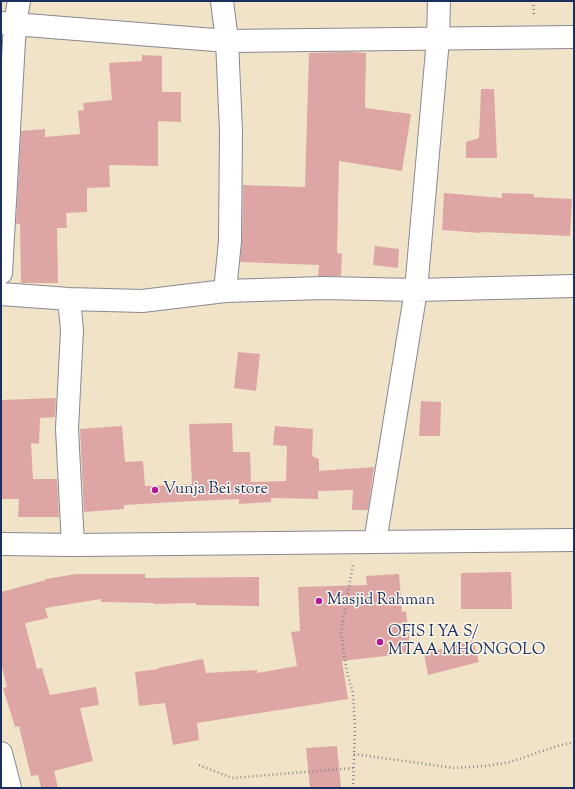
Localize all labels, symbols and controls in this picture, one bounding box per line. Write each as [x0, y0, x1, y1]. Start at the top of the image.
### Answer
place label: Vunja Bei store [163, 480, 268, 500]
marker: Vunja Bei store [150, 485, 160, 495]
place label: Masjid Rahman [327, 591, 435, 611]
marker: Masjid Rahman [314, 596, 324, 606]
place label: OFIS I YA S/ MTAA MHONGOLO [388, 623, 546, 661]
marker: OFIS I YA S/ MTAA MHONGOLO [375, 637, 385, 647]

